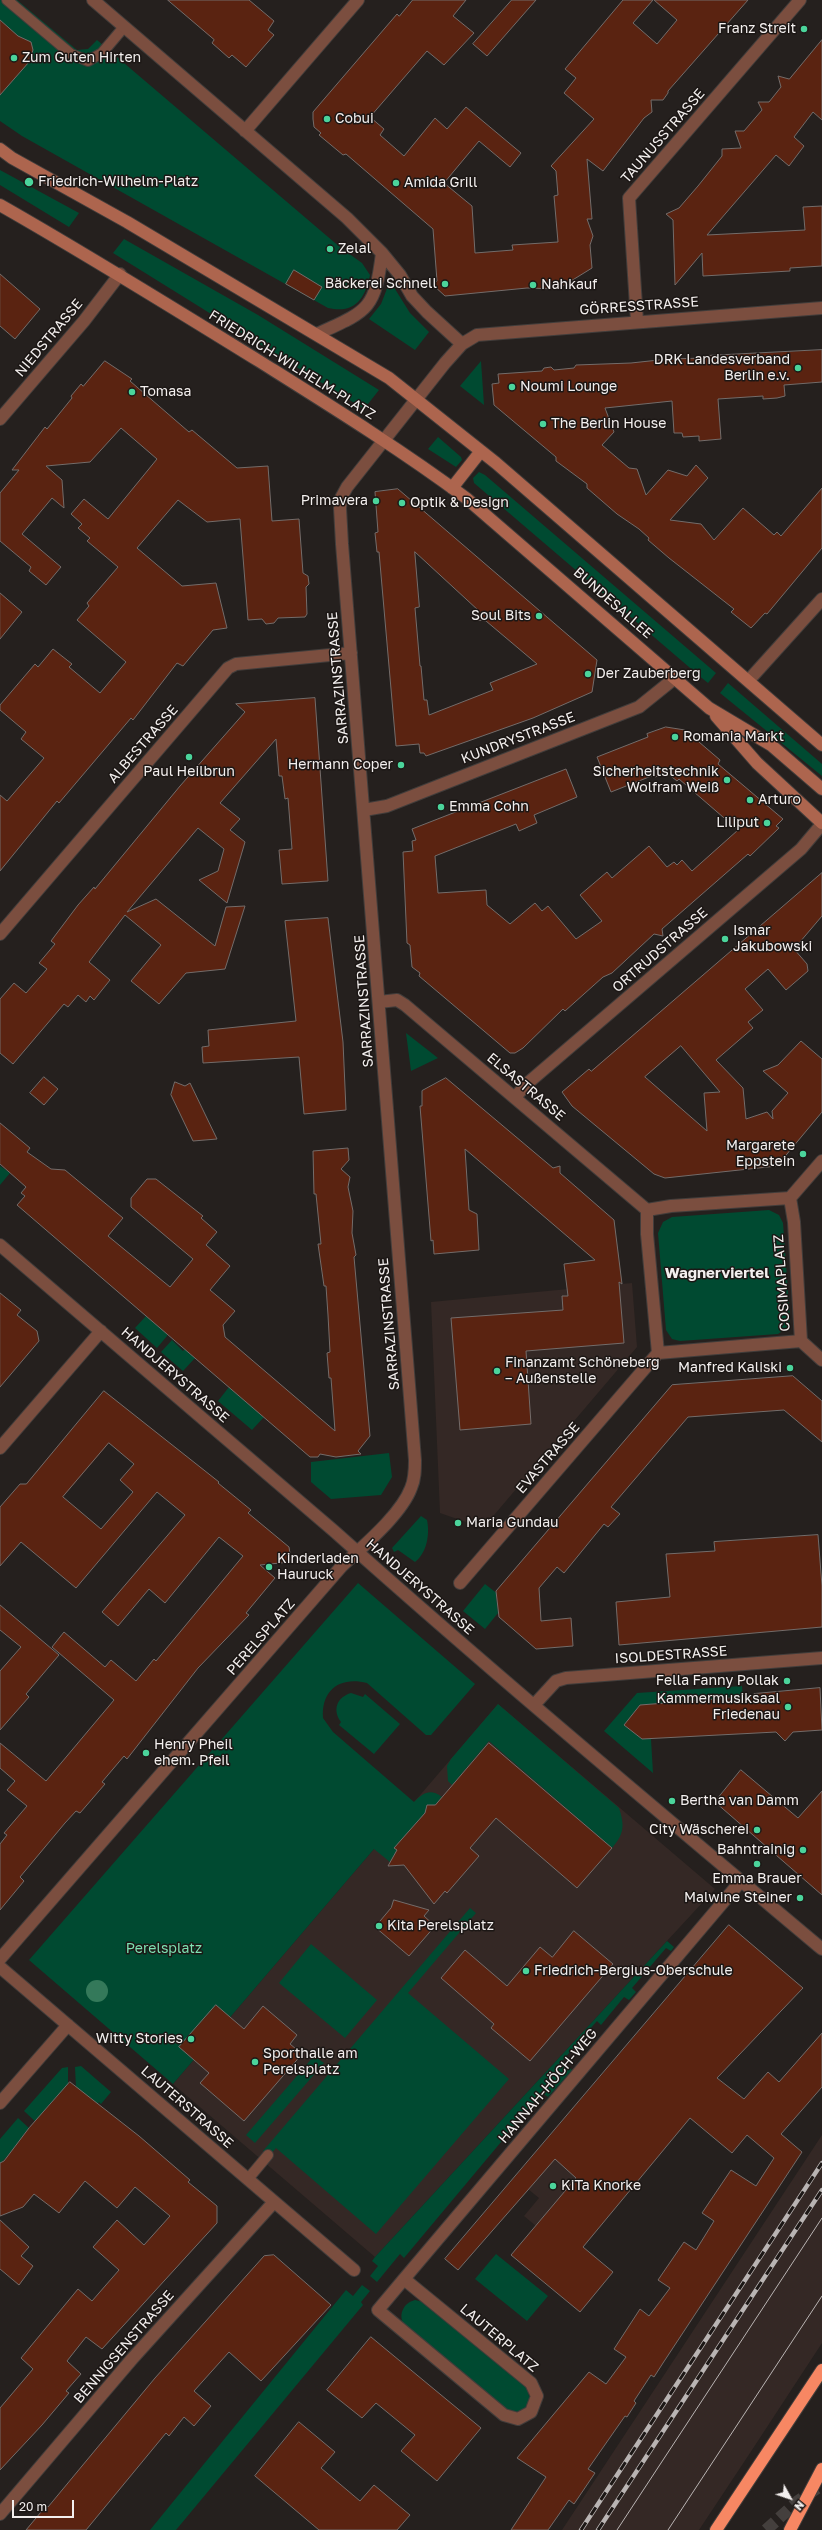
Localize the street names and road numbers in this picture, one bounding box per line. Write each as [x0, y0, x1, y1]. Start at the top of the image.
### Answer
street label: TAUNUSSTRASSE [618, 85, 708, 187]
street label: GÖRRESSTRASSE [579, 293, 699, 319]
street label: NIEDSTRASSE [12, 296, 86, 380]
street label: FRIEDRICH-WILHELM-PLATZ [206, 307, 378, 423]
street label: BUNDESALLEE [570, 564, 656, 642]
street label: SARRAZINSTRASSE [324, 611, 352, 745]
street label: ALBESTRASSE [105, 702, 181, 786]
street label: KUNDRYSTRASSE [459, 709, 577, 767]
street label: ORTRUDSTRASSE [609, 904, 711, 996]
street label: SARRAZINSTRASSE [351, 934, 377, 1068]
street label: ELSASTRASSE [483, 1049, 569, 1125]
street label: COSIMAPLATZ [770, 1234, 794, 1332]
street label: SARRAZINSTRASSE [375, 1257, 403, 1391]
street label: HANDJERYSTRASSE [118, 1324, 232, 1426]
street label: EVASTRASSE [513, 1419, 583, 1497]
street label: HANDJERYSTRASSE [363, 1536, 477, 1638]
street label: PERELSPLATZ [223, 1596, 299, 1678]
street label: ISOLDESTRASSE [614, 1643, 728, 1667]
street label: HANNAH-HÖCH-WEG [495, 2025, 601, 2147]
street label: LAUTERSTRASSE [137, 2062, 237, 2152]
street label: BENNIGSENSTRASSE [70, 2287, 178, 2407]
street label: LAUTERPLATZ [456, 2300, 542, 2376]

